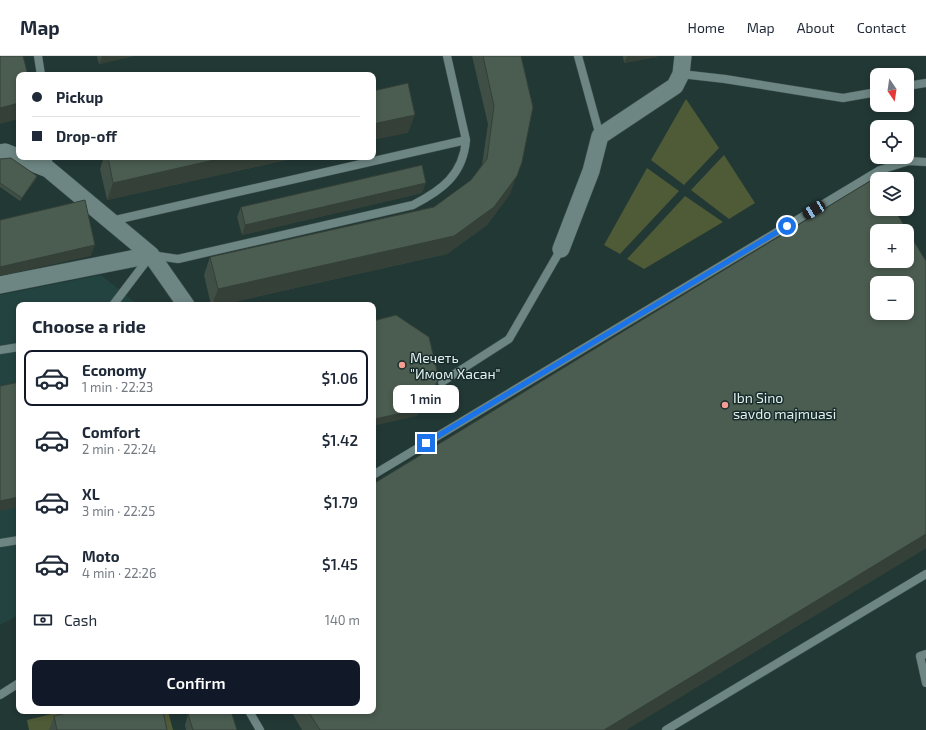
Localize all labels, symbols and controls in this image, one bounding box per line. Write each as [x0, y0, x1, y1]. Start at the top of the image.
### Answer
text: Map [20, 16, 60, 39]
text: Home [688, 19, 725, 36]
text: Map [747, 19, 775, 36]
text: About [797, 19, 835, 36]
text: Contact [857, 19, 906, 36]
north arrow [870, 68, 914, 112]
map controls [870, 68, 914, 320]
text: Pickup [56, 88, 103, 106]
button: locate [870, 120, 914, 164]
text: Drop-off [56, 127, 117, 145]
button: layers [870, 172, 914, 216]
car [801, 199, 827, 221]
route start [778, 217, 796, 235]
button: + [870, 224, 914, 268]
button: − [870, 276, 914, 320]
text: Choose a ride [32, 315, 146, 337]
place label: Мечеть "Имом Хасан" [410, 349, 501, 382]
icon: car [34, 360, 70, 396]
marker: Мечеть "Имом Хасан" [397, 360, 407, 370]
text: Economy [82, 361, 147, 379]
text: $1.06 [322, 369, 358, 387]
text: 1 min · 22:23 [82, 379, 153, 395]
callout: 1 min [393, 385, 459, 413]
place label: Ibn Sino savdo majmuasi [733, 389, 836, 422]
text: 1 min [411, 391, 441, 407]
marker: Ibn Sino savdo majmuasi [720, 400, 730, 410]
icon: car [34, 422, 70, 458]
text: Comfort [82, 423, 140, 441]
text: $1.42 [322, 431, 358, 449]
route end [417, 434, 435, 452]
text: 2 min · 22:24 [82, 441, 156, 457]
icon: car [34, 484, 70, 520]
text: XL [82, 485, 100, 503]
text: $1.79 [324, 493, 358, 511]
text: 3 min · 22:25 [82, 503, 155, 519]
icon: car [34, 546, 70, 582]
text: Moto [82, 547, 120, 565]
text: $1.45 [322, 555, 358, 573]
text: 4 min · 22:26 [82, 565, 156, 581]
icon: cash [32, 609, 54, 631]
text: Cash [64, 611, 97, 629]
text: 140 m [325, 612, 360, 628]
button: Confirm [32, 660, 360, 706]

